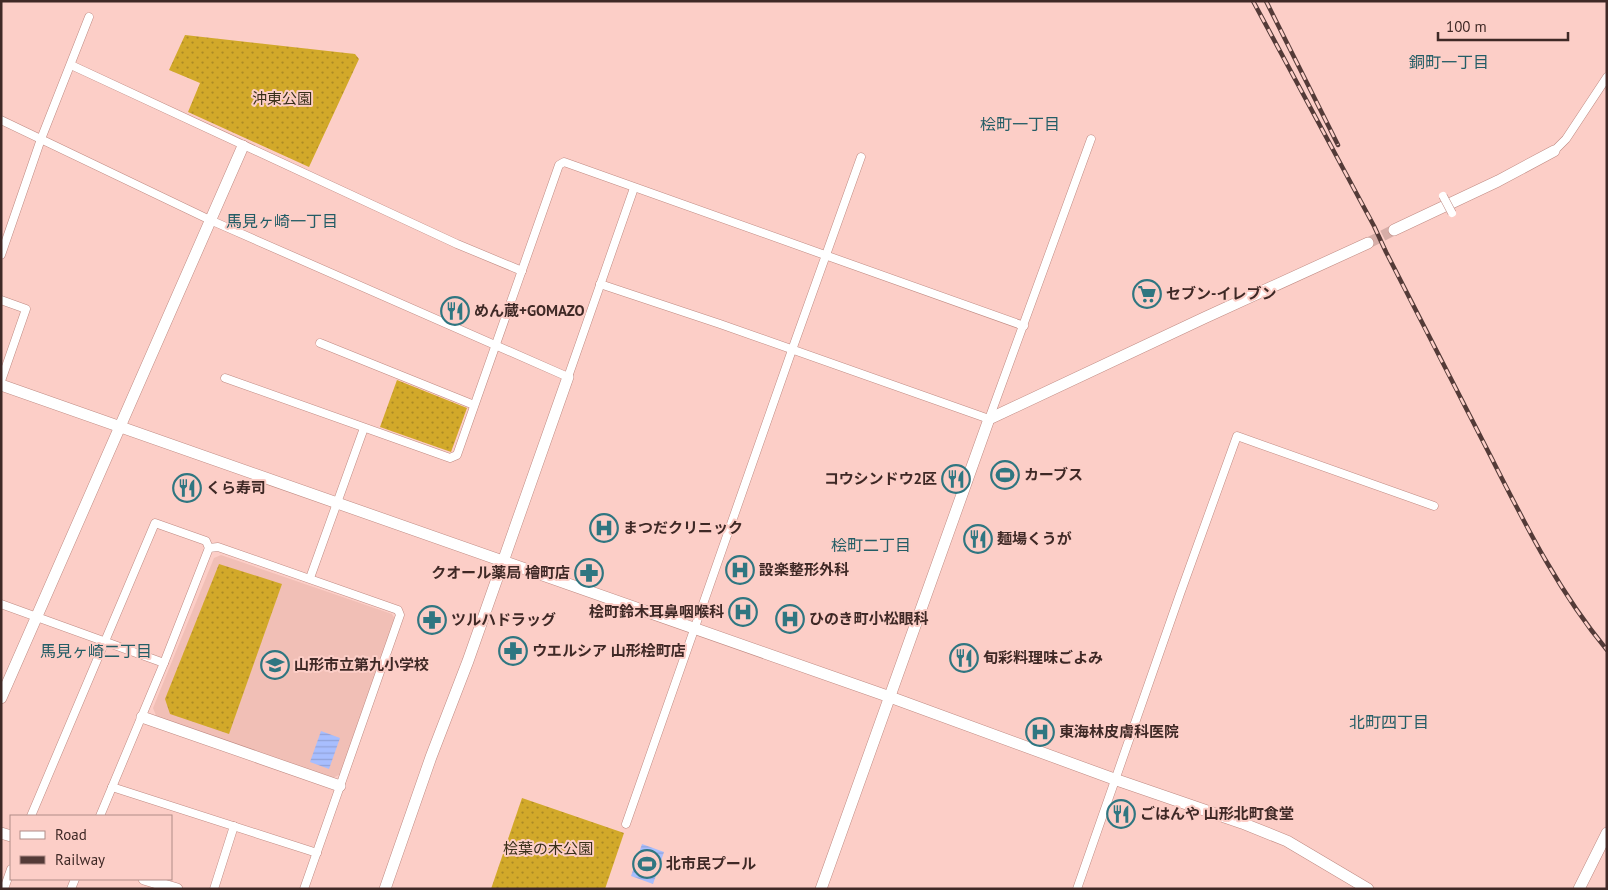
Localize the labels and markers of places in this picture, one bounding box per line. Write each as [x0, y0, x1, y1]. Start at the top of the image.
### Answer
supermarket icon: セブン-イレブン [1132, 279, 1162, 309]
place label: セブン-イレブン [1166, 284, 1276, 303]
restaurant icon: めん蔵+GOMAZO [440, 296, 470, 326]
place label: めん蔵+GOMAZO [474, 301, 585, 320]
sports icon: カーブス [990, 460, 1020, 490]
restaurant icon: コウシンドウ2区 [941, 464, 971, 494]
place label: カーブス [1024, 465, 1083, 484]
place label: コウシンドウ2区 [824, 469, 937, 488]
restaurant icon: くら寿司 [172, 473, 202, 503]
place label: くら寿司 [206, 478, 266, 497]
hospital icon: まつだクリニック [589, 513, 619, 543]
place label: まつだクリニック [623, 518, 743, 537]
restaurant icon: 麺場くうが [963, 524, 993, 554]
place label: 麺場くうが [997, 529, 1072, 548]
hospital icon: 設楽整形外科 [725, 555, 755, 585]
pharmacy icon: クオール薬局 檜町店 [574, 558, 604, 588]
place label: 設楽整形外科 [759, 560, 849, 579]
place label: クオール薬局 檜町店 [431, 563, 570, 582]
hospital icon: 桧町鈴木耳鼻咽喉科 [728, 597, 758, 627]
place label: 桧町鈴木耳鼻咽喉科 [589, 602, 724, 621]
hospital icon: ひのき町小松眼科 [775, 604, 805, 634]
pharmacy icon: ツルハドラッグ [417, 605, 447, 635]
place label: ひのき町小松眼科 [809, 609, 929, 628]
place label: ツルハドラッグ [451, 610, 556, 629]
pharmacy icon: ウエルシア 山形桧町店 [498, 636, 528, 666]
place label: ウエルシア 山形桧町店 [532, 641, 686, 660]
restaurant icon: 旬彩料理味ごよみ [949, 643, 979, 673]
place label: 旬彩料理味ごよみ [983, 648, 1103, 667]
school or university icon: 山形市立第九小学校 [260, 650, 290, 680]
place label: 山形市立第九小学校 [294, 655, 429, 674]
hospital icon: 東海林皮膚科医院 [1025, 717, 1055, 747]
place label: 東海林皮膚科医院 [1059, 722, 1179, 741]
restaurant icon: ごはんや 山形北町食堂 [1106, 799, 1136, 829]
place label: ごはんや 山形北町食堂 [1140, 804, 1294, 823]
sports icon: 北市民プール [632, 849, 662, 879]
place label: 北市民プール [666, 854, 756, 873]

